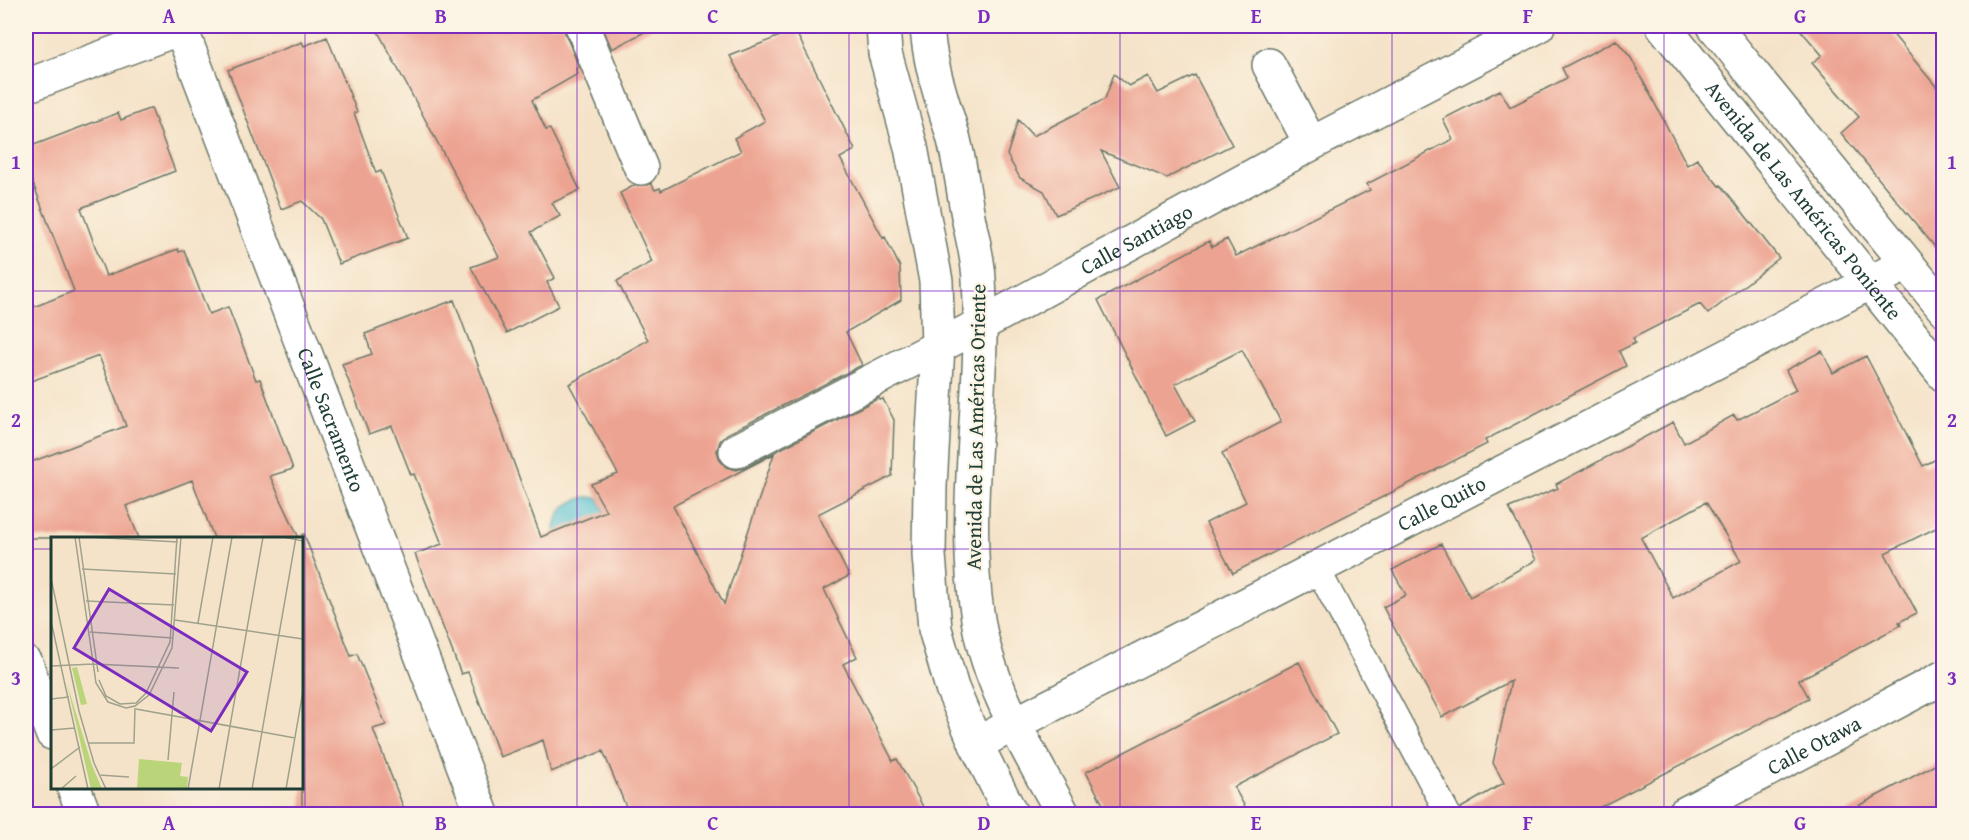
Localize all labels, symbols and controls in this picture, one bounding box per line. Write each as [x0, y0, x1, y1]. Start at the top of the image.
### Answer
text: A [163, 1, 176, 30]
text: B [435, 1, 447, 30]
text: C [707, 1, 719, 30]
text: D [977, 1, 991, 30]
text: E [1251, 1, 1262, 30]
text: F [1523, 1, 1533, 30]
text: G [1794, 1, 1806, 30]
street label: Avenida de Las Américas Poniente [1698, 74, 1910, 326]
text: 1 [11, 147, 21, 176]
text: 1 [1947, 147, 1957, 176]
street label: Calle Santiago [1074, 196, 1198, 282]
street label: Avenida de Las Américas Oriente [958, 283, 994, 570]
street label: Calle Sacramento [290, 343, 373, 497]
text: 2 [11, 405, 21, 434]
text: 2 [1947, 405, 1957, 434]
street label: Calle Quito [1392, 467, 1491, 539]
inset map [51, 537, 303, 789]
text: 3 [11, 663, 21, 692]
text: 3 [1947, 663, 1957, 692]
street label: Calle Otawa [1761, 708, 1866, 783]
text: A [163, 808, 176, 837]
text: B [435, 808, 447, 837]
text: C [707, 808, 719, 837]
text: D [977, 808, 991, 837]
text: E [1251, 808, 1262, 837]
text: F [1523, 808, 1533, 837]
text: G [1794, 808, 1806, 837]

